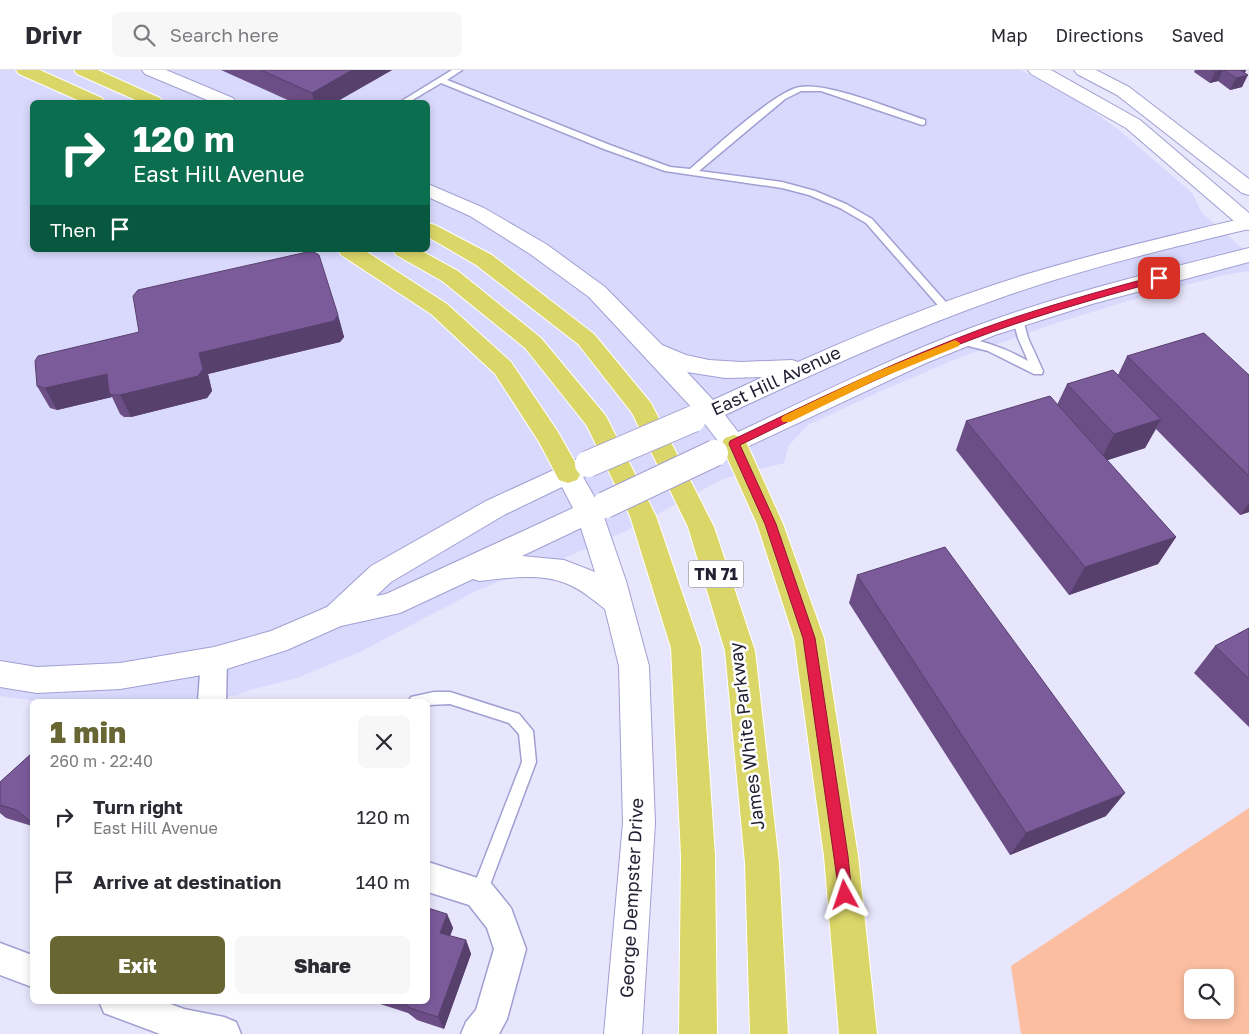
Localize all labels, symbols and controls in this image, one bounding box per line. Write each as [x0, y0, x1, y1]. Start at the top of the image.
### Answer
search box [112, 12, 462, 57]
text: Drivr [25, 20, 82, 49]
icon: search [130, 21, 158, 49]
text: Search here [170, 23, 279, 46]
text: Map [991, 24, 1027, 46]
text: Directions [1055, 24, 1143, 46]
text: Saved [1171, 24, 1224, 46]
text: 120 m [133, 118, 235, 160]
icon: right [50, 120, 115, 185]
text: East Hill Avenue [133, 160, 304, 187]
icon: arrive [106, 215, 134, 243]
text: Then [50, 218, 96, 241]
pin [1138, 257, 1180, 299]
icon: arrive [1145, 264, 1173, 292]
street label: East Hill Avenue [707, 340, 844, 420]
road number: TN 71 [688, 560, 744, 588]
street label: James White Parkway [724, 641, 768, 831]
text: 1 min [50, 714, 126, 750]
button: close [358, 716, 410, 768]
text: 260 m · 22:40 [50, 751, 153, 771]
text: Turn right [93, 795, 183, 818]
street label: George Dempster Drive [615, 797, 647, 998]
icon: right [50, 803, 78, 831]
text: 120 m [356, 805, 410, 828]
text: East Hill Avenue [93, 818, 218, 838]
icon: arrive [50, 868, 78, 896]
position arrow [818, 868, 870, 920]
text: Arrive at destination [93, 870, 281, 893]
text: 140 m [356, 870, 410, 893]
button: Exit [50, 936, 225, 994]
button: Share [235, 936, 410, 994]
map controls [1184, 969, 1234, 1019]
button: search [1184, 969, 1234, 1019]

